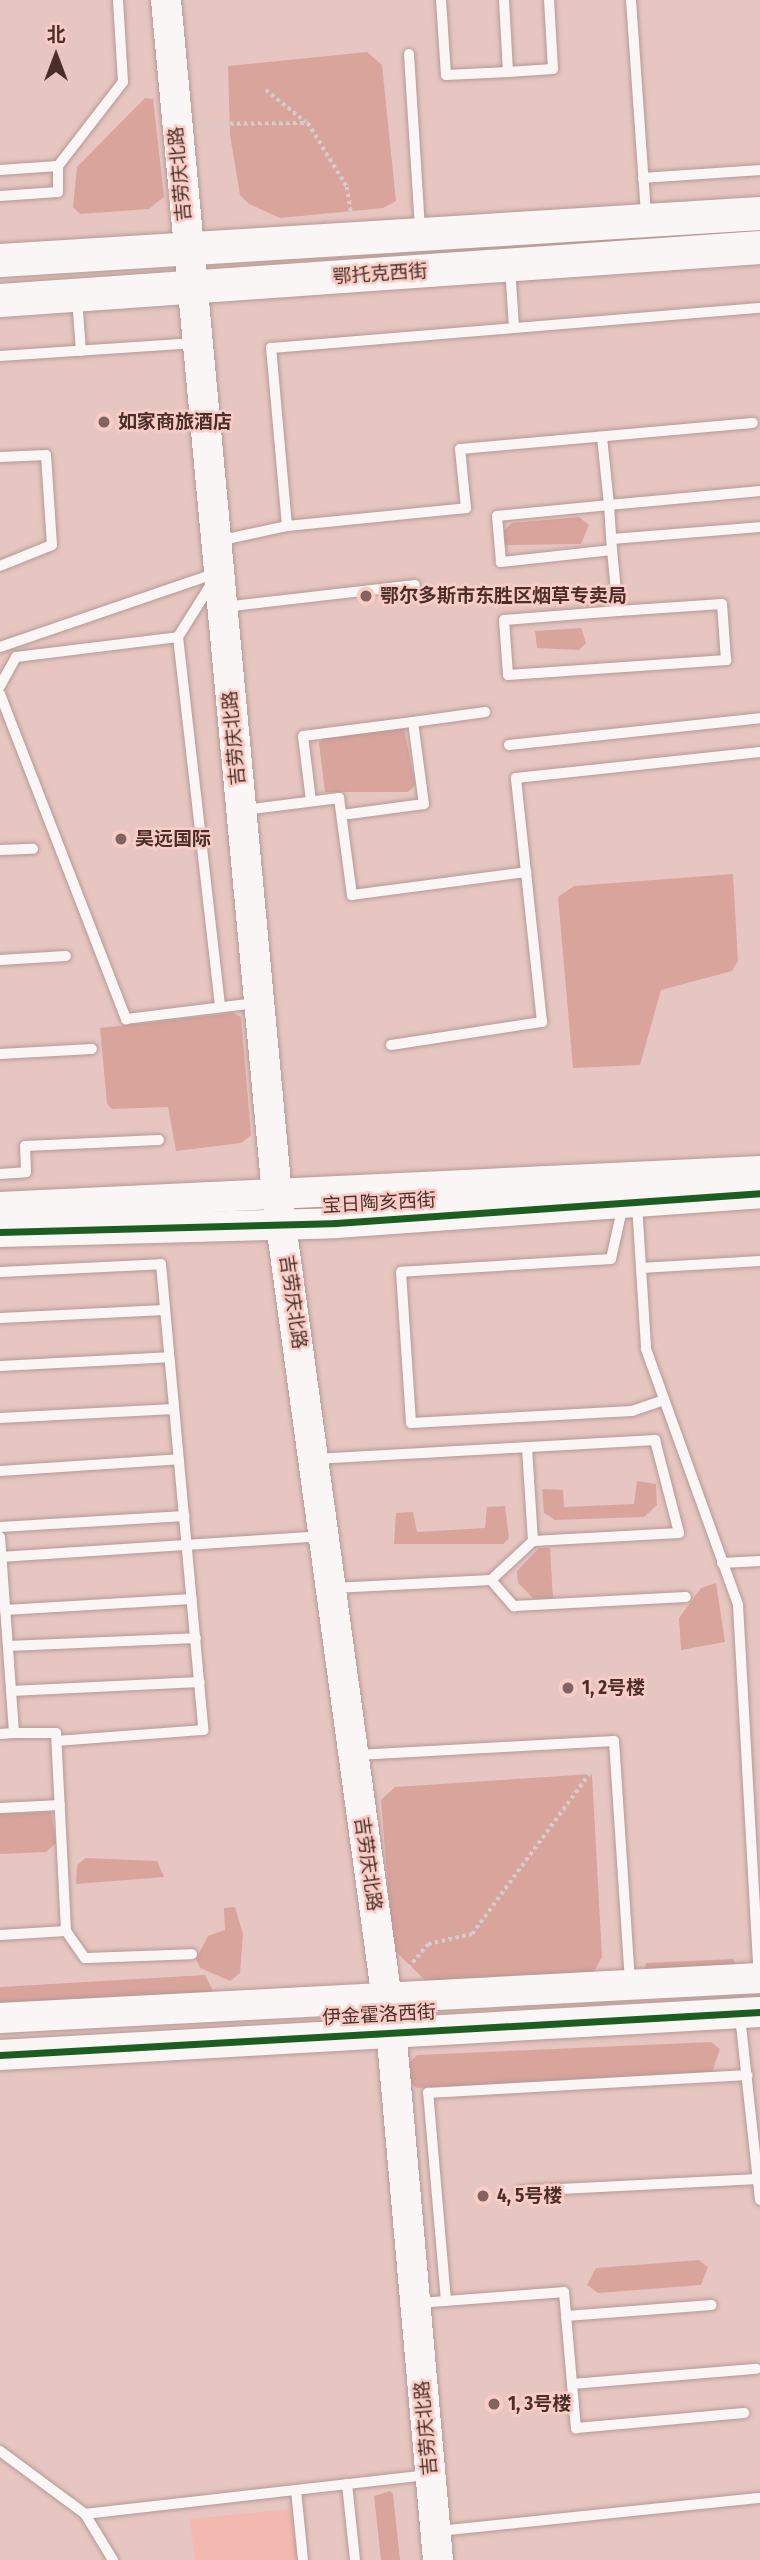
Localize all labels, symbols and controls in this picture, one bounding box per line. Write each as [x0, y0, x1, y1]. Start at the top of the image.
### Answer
north arrow [21, 21, 91, 91]
text: 北 [46, 23, 66, 46]
street label: 吉劳庆北路 [165, 126, 195, 222]
street label: 鄂托克西街 [332, 259, 428, 289]
place label: 如家商旅酒店 [118, 411, 232, 433]
marker: 如家商旅酒店 [96, 414, 112, 430]
place label: 鄂尔多斯市东胜区烟草专卖局 [380, 585, 627, 607]
marker: 鄂尔多斯市东胜区烟草专卖局 [358, 588, 374, 604]
street label: 吉劳庆北路 [219, 690, 249, 786]
place label: 昊远国际 [135, 828, 211, 850]
marker: 昊远国际 [113, 831, 129, 847]
street label: 宝日陶亥西街 [321, 1189, 437, 1217]
street label: 吉劳庆北路 [275, 1253, 311, 1351]
place label: 1, 2号楼 [582, 1677, 645, 1699]
marker: 1, 2号楼 [560, 1680, 576, 1696]
street label: 吉劳庆北路 [350, 1815, 386, 1913]
street label: 伊金霍洛西街 [321, 2001, 437, 2029]
place label: 4, 5号楼 [497, 2185, 562, 2207]
marker: 4, 5号楼 [475, 2188, 491, 2204]
street label: 吉劳庆北路 [411, 2380, 441, 2476]
place label: 1, 3号楼 [508, 2393, 571, 2415]
marker: 1, 3号楼 [486, 2396, 502, 2412]

